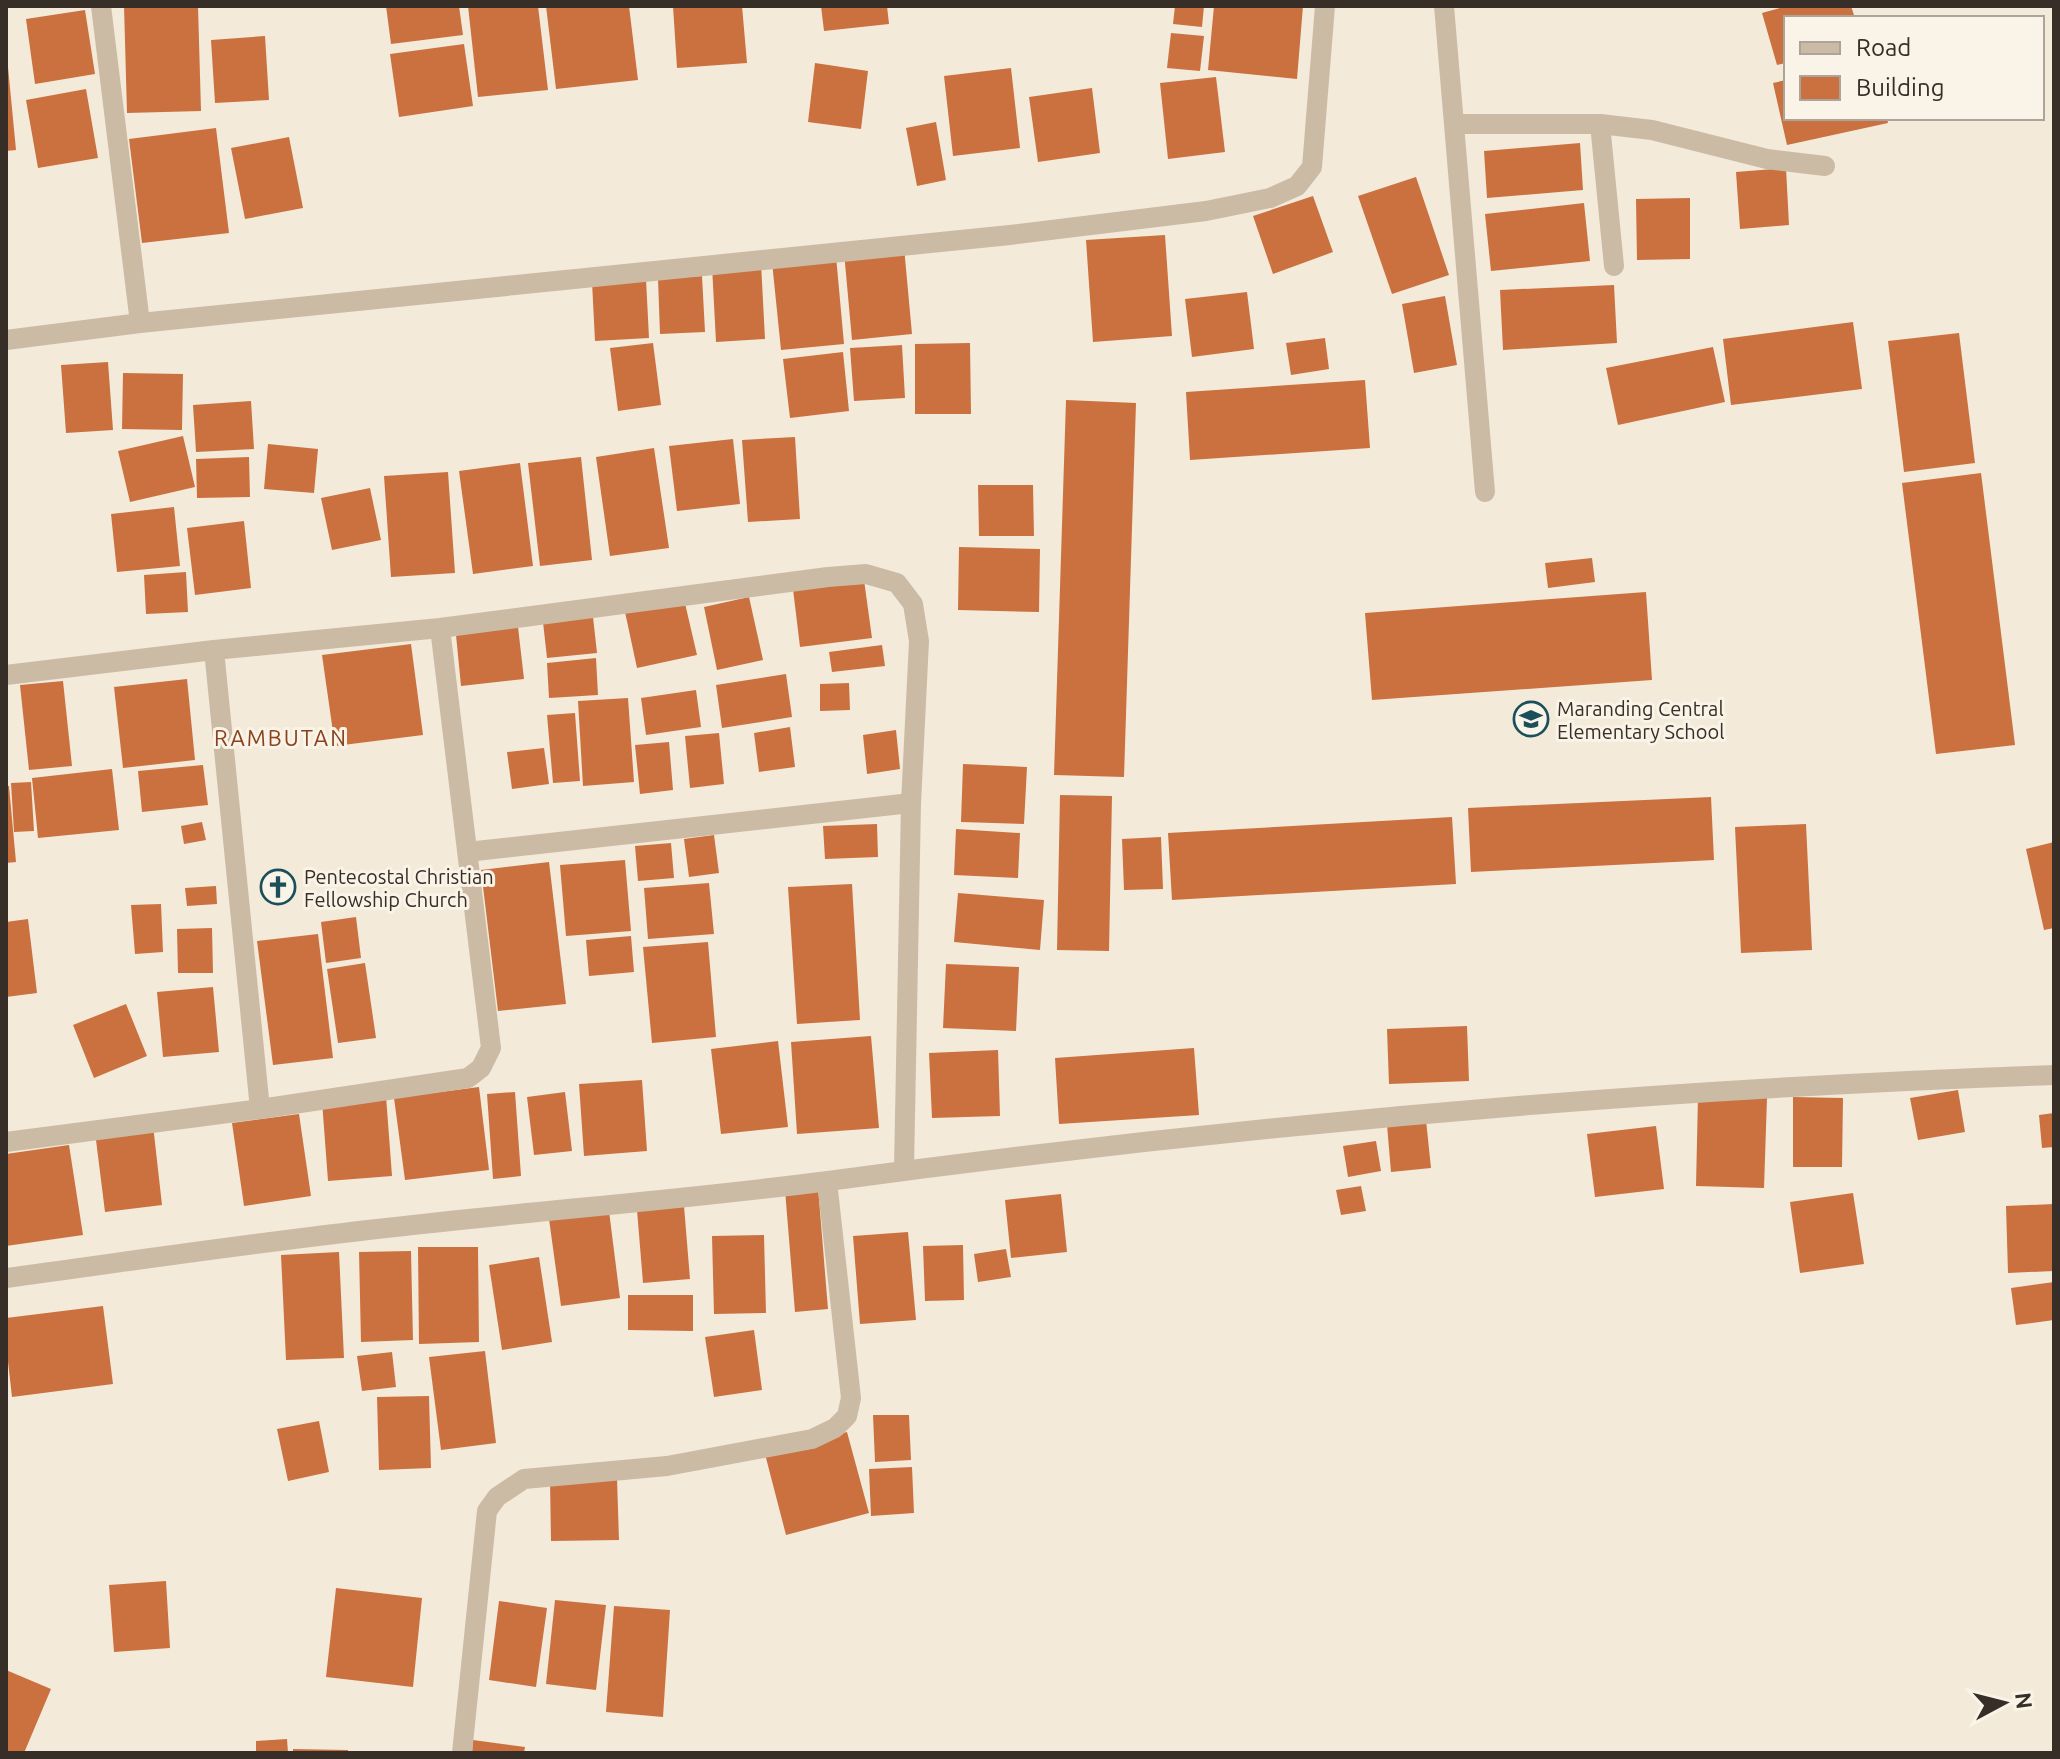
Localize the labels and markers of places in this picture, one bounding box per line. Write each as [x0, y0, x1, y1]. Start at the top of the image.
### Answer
place label: Maranding Central Elementary School [1557, 697, 1724, 743]
school or university icon: Maranding Central Elementary School [1512, 700, 1550, 738]
place label: Pentecostal Christian Fellowship Church [304, 865, 494, 911]
church icon: Pentecostal Christian Fellowship Church [259, 868, 297, 906]

